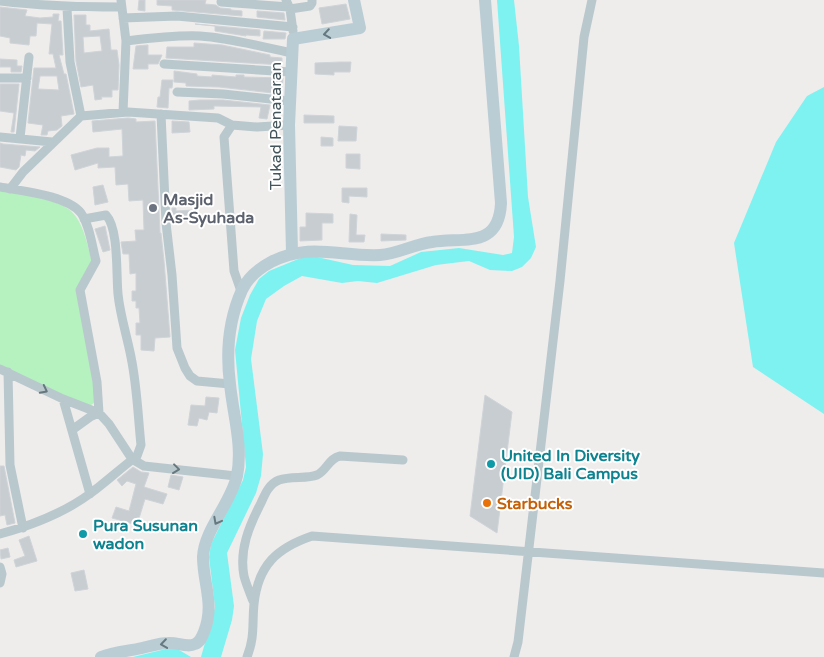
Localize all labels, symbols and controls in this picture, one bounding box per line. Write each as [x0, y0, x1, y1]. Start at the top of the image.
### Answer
one-way arrow [322, 28, 331, 38]
street label: Tukad Penataran [266, 62, 286, 190]
place label: Masjid As-Syuhada [163, 190, 254, 228]
marker: Masjid As-Syuhada [147, 202, 159, 214]
one-way arrow [39, 384, 48, 394]
place label: United In Diversity (UID) Bali Campus [501, 446, 640, 484]
marker: United In Diversity (UID) Bali Campus [485, 458, 497, 470]
one-way arrow [172, 463, 180, 474]
place label: Starbucks [497, 494, 573, 514]
marker: Starbucks [481, 497, 493, 509]
one-way arrow [213, 515, 223, 524]
place label: Pura Susunan wadon [93, 516, 198, 554]
marker: Pura Susunan wadon [77, 528, 89, 540]
one-way arrow [159, 638, 167, 649]

